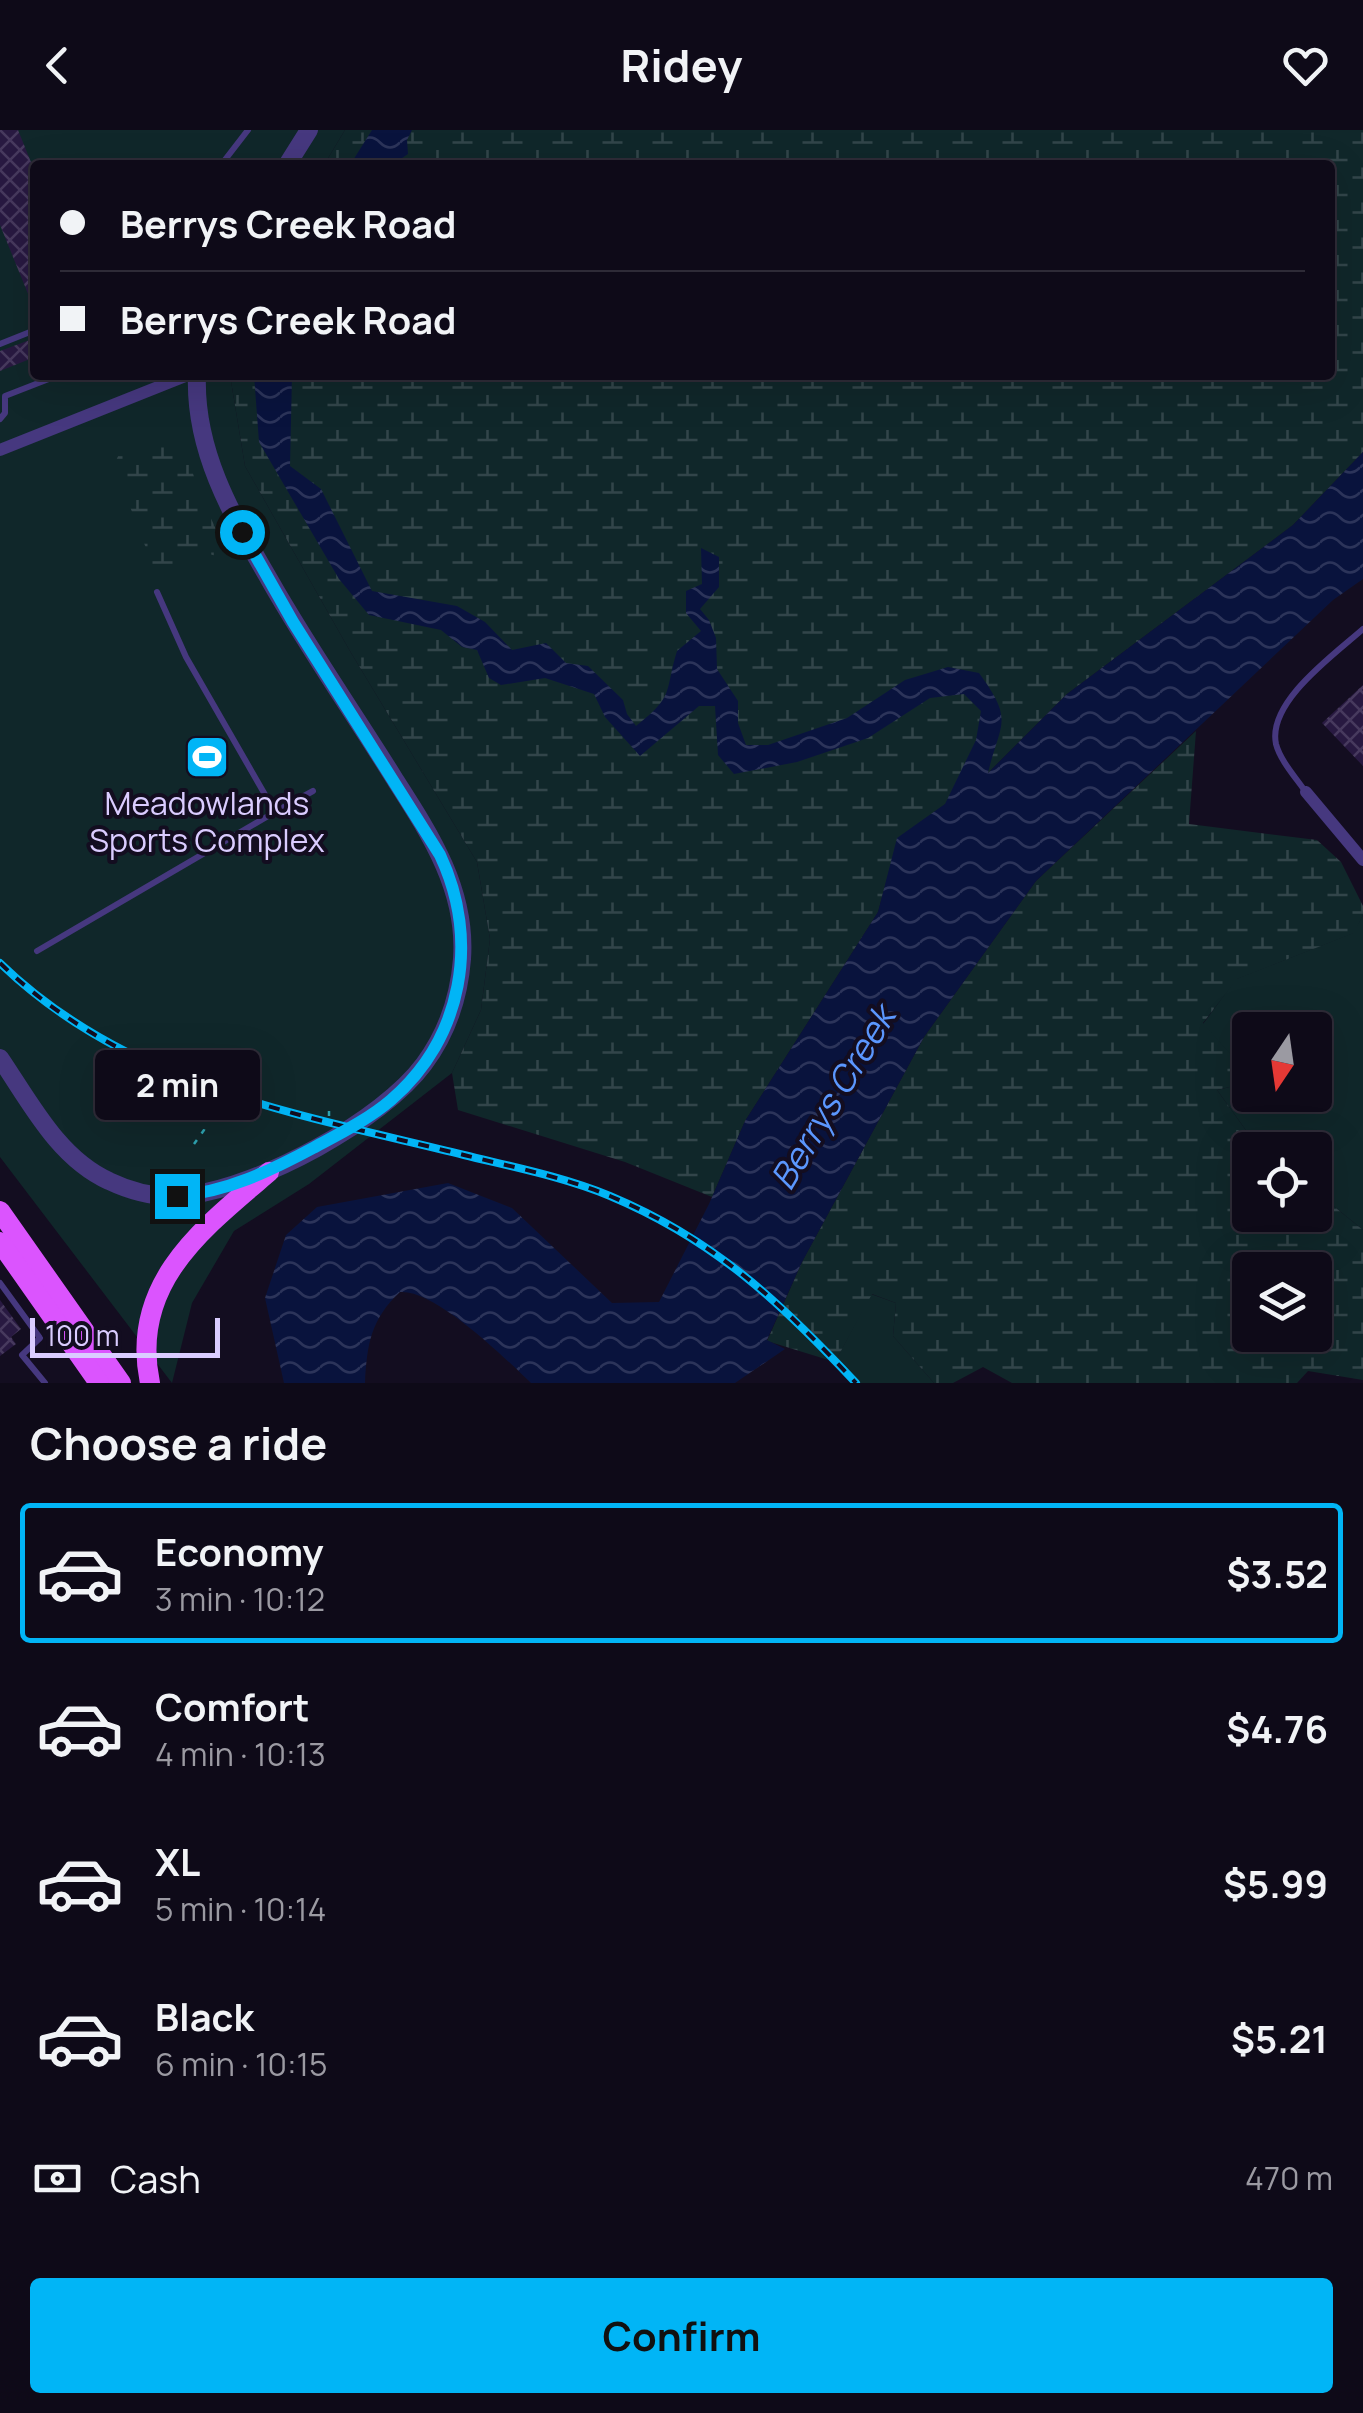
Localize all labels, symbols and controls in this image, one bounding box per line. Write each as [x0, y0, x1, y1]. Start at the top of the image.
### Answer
text: Ridey [621, 34, 742, 96]
icon: back [30, 38, 85, 93]
icon: heart [1278, 38, 1333, 93]
text: Berrys Creek Road [120, 197, 457, 249]
text: Berrys Creek Road [120, 293, 457, 345]
route start [220, 510, 265, 555]
sports icon: Meadowlands Sports Complex [184, 734, 230, 780]
place label: Meadowlands Sports Complex [89, 781, 325, 862]
water label: Berrys Creek [758, 993, 908, 1198]
north arrow [1232, 1012, 1332, 1112]
map controls [1232, 1012, 1332, 1352]
callout: 2 min [94, 1051, 260, 1121]
text: 2 min [136, 1063, 219, 1107]
button: locate [1232, 1132, 1332, 1232]
route end [155, 1174, 200, 1219]
button: layers [1232, 1252, 1332, 1352]
scale bar [30, 1313, 220, 1358]
text: 100 m [45, 1316, 119, 1354]
text: Choose a ride [30, 1412, 327, 1474]
text: Economy [155, 1525, 324, 1577]
icon: car [35, 1528, 125, 1618]
text: $3.52 [1227, 1547, 1328, 1599]
text: 3 min · 10:12 [155, 1577, 325, 1621]
text: Comfort [155, 1680, 309, 1732]
icon: car [35, 1683, 125, 1773]
text: $4.76 [1226, 1702, 1328, 1754]
text: 4 min · 10:13 [155, 1732, 326, 1776]
text: XL [155, 1835, 200, 1887]
icon: car [35, 1838, 125, 1928]
text: $5.99 [1223, 1857, 1328, 1909]
text: 5 min · 10:14 [155, 1887, 326, 1931]
text: Black [155, 1990, 254, 2042]
icon: car [35, 1993, 125, 2083]
text: $5.21 [1231, 2012, 1328, 2064]
text: 6 min · 10:15 [155, 2042, 327, 2086]
icon: cash [30, 2151, 85, 2206]
text: Cash [110, 2152, 201, 2204]
text: 470 m [1245, 2156, 1333, 2200]
button: Confirm [30, 2278, 1333, 2393]

